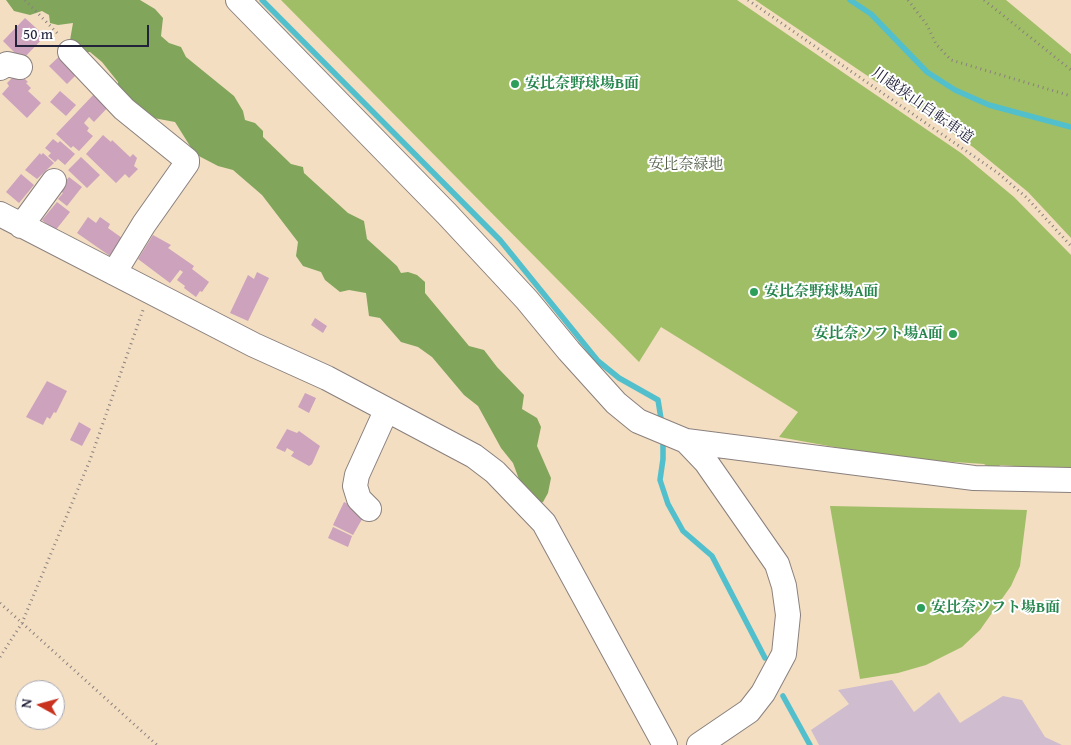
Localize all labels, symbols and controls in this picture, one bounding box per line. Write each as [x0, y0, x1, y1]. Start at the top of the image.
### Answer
scale bar [18, 15, 151, 47]
text: 50 m [23, 23, 53, 44]
street label: 川越狭山自転車道 [868, 64, 976, 148]
place label: 安比奈野球場B面 [525, 75, 639, 93]
marker: 安比奈野球場B面 [509, 78, 521, 90]
park label: 安比奈緑地 [649, 156, 723, 174]
place label: 安比奈野球場A面 [764, 283, 879, 301]
marker: 安比奈野球場A面 [748, 286, 760, 298]
place label: 安比奈ソフト場A面 [813, 325, 943, 343]
marker: 安比奈ソフト場A面 [947, 328, 959, 340]
place label: 安比奈ソフト場B面 [931, 599, 1060, 617]
marker: 安比奈ソフト場B面 [915, 602, 927, 614]
north arrow [15, 680, 65, 730]
text: N [16, 697, 37, 709]

